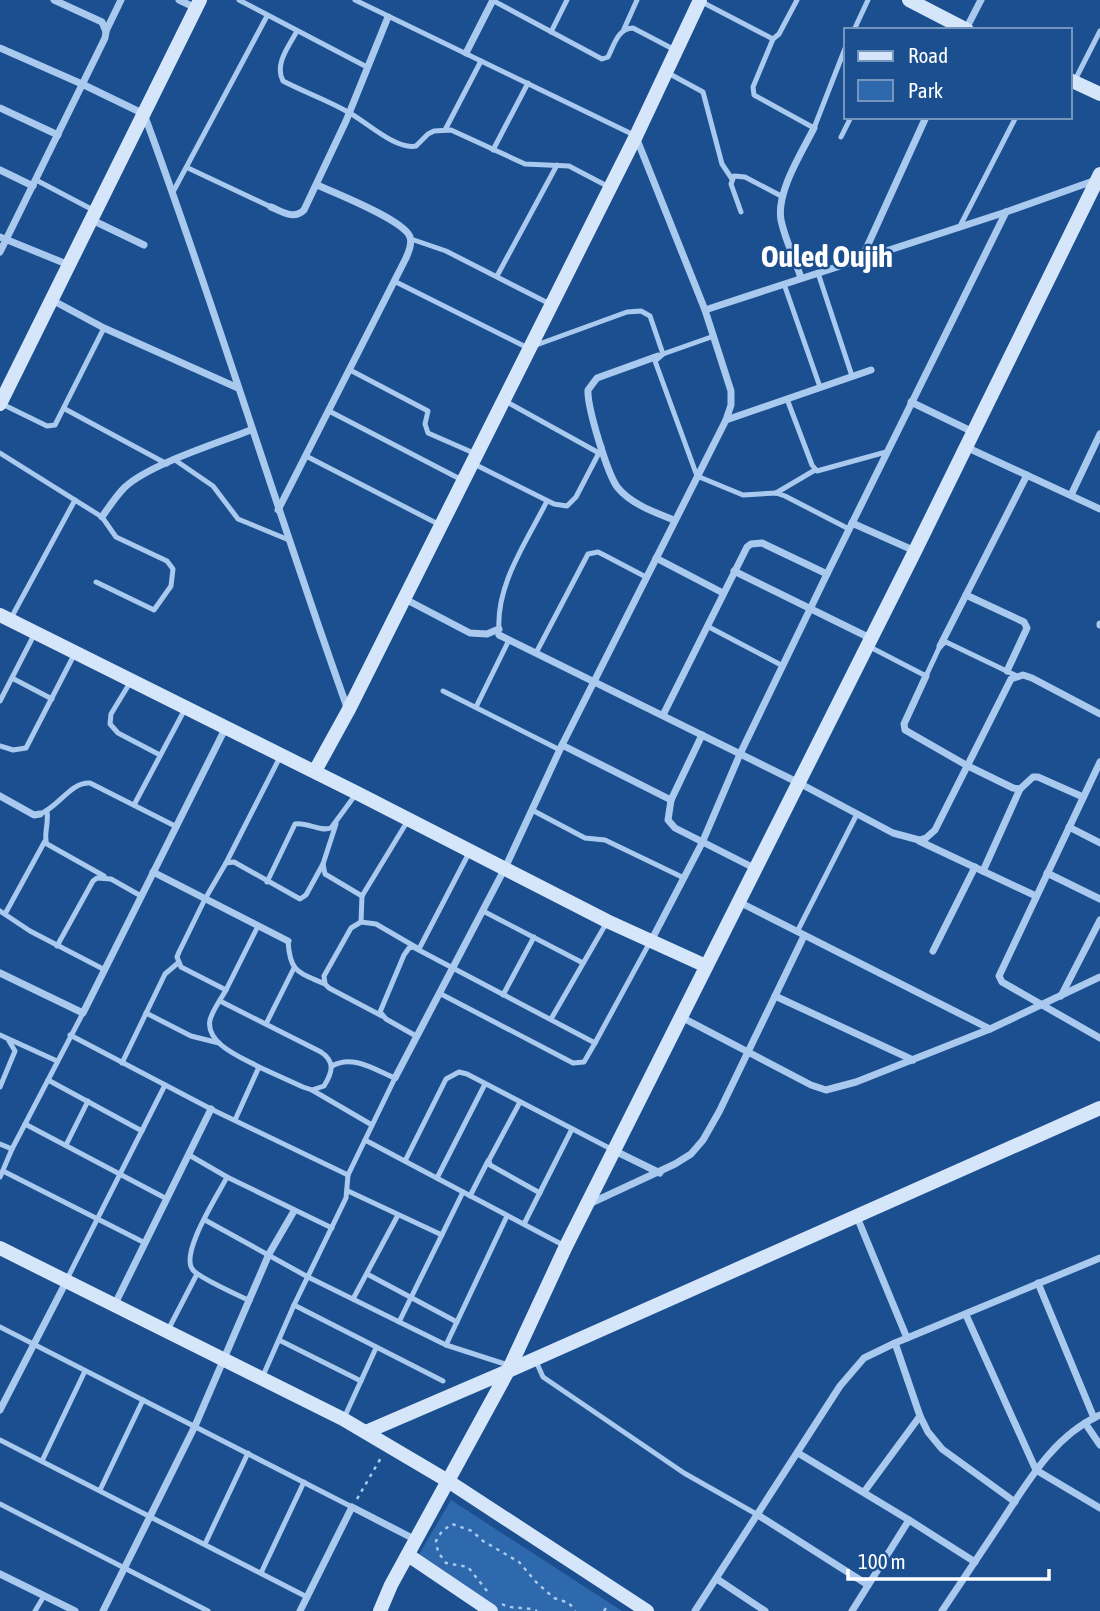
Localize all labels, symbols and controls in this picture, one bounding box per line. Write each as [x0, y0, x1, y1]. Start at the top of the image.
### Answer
legend [844, 28, 1072, 119]
text: Road [908, 43, 948, 67]
text: Park [908, 78, 943, 102]
district label: Ouled Oujih [761, 239, 893, 273]
scale bar [848, 1538, 1049, 1582]
text: 100 m [858, 1549, 906, 1573]

